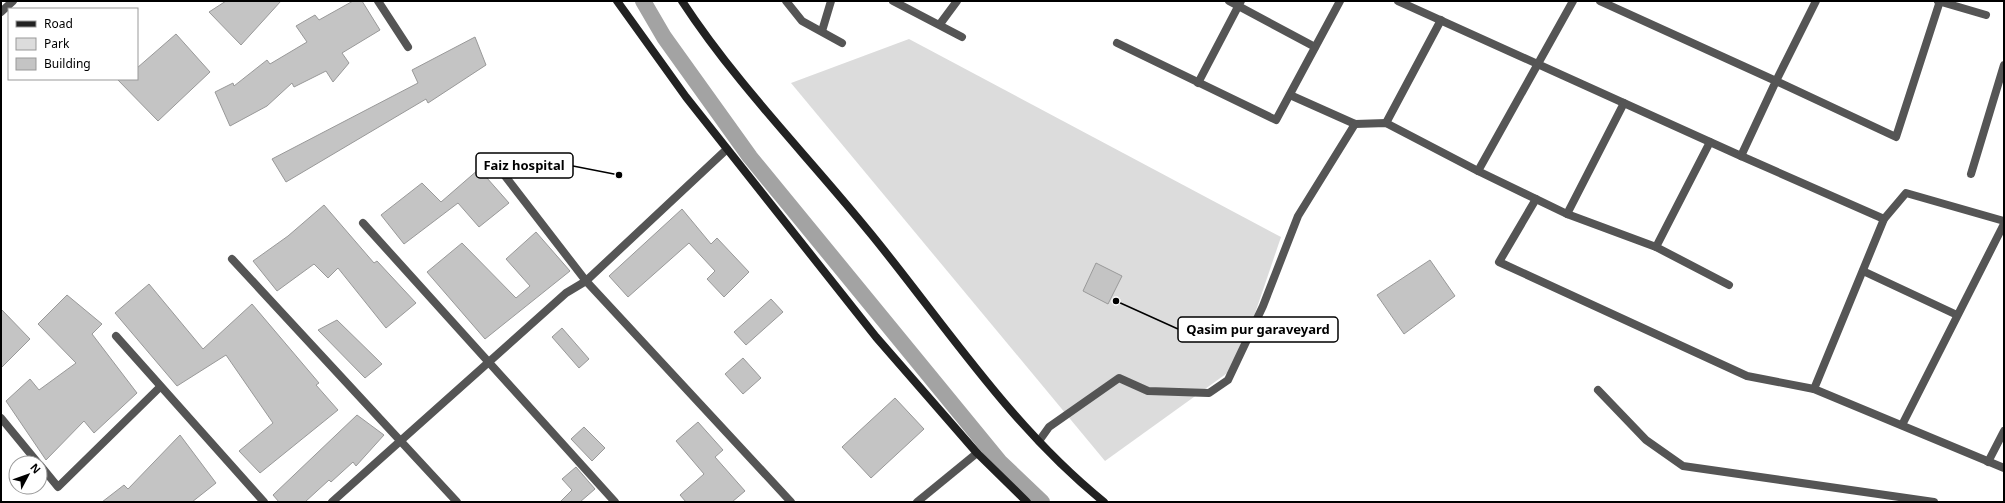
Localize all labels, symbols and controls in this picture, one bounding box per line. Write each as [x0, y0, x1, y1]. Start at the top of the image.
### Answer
legend [8, 8, 138, 80]
text: Road [44, 15, 73, 32]
text: Park [44, 35, 70, 52]
text: Building [44, 55, 91, 72]
callout: Faiz hospital [476, 153, 573, 178]
text: Faiz hospital [483, 156, 565, 174]
callout: Qasim pur garaveyard [1178, 317, 1338, 342]
text: Qasim pur garaveyard [1186, 320, 1330, 338]
north arrow [8, 455, 48, 495]
text: N [27, 460, 45, 476]

